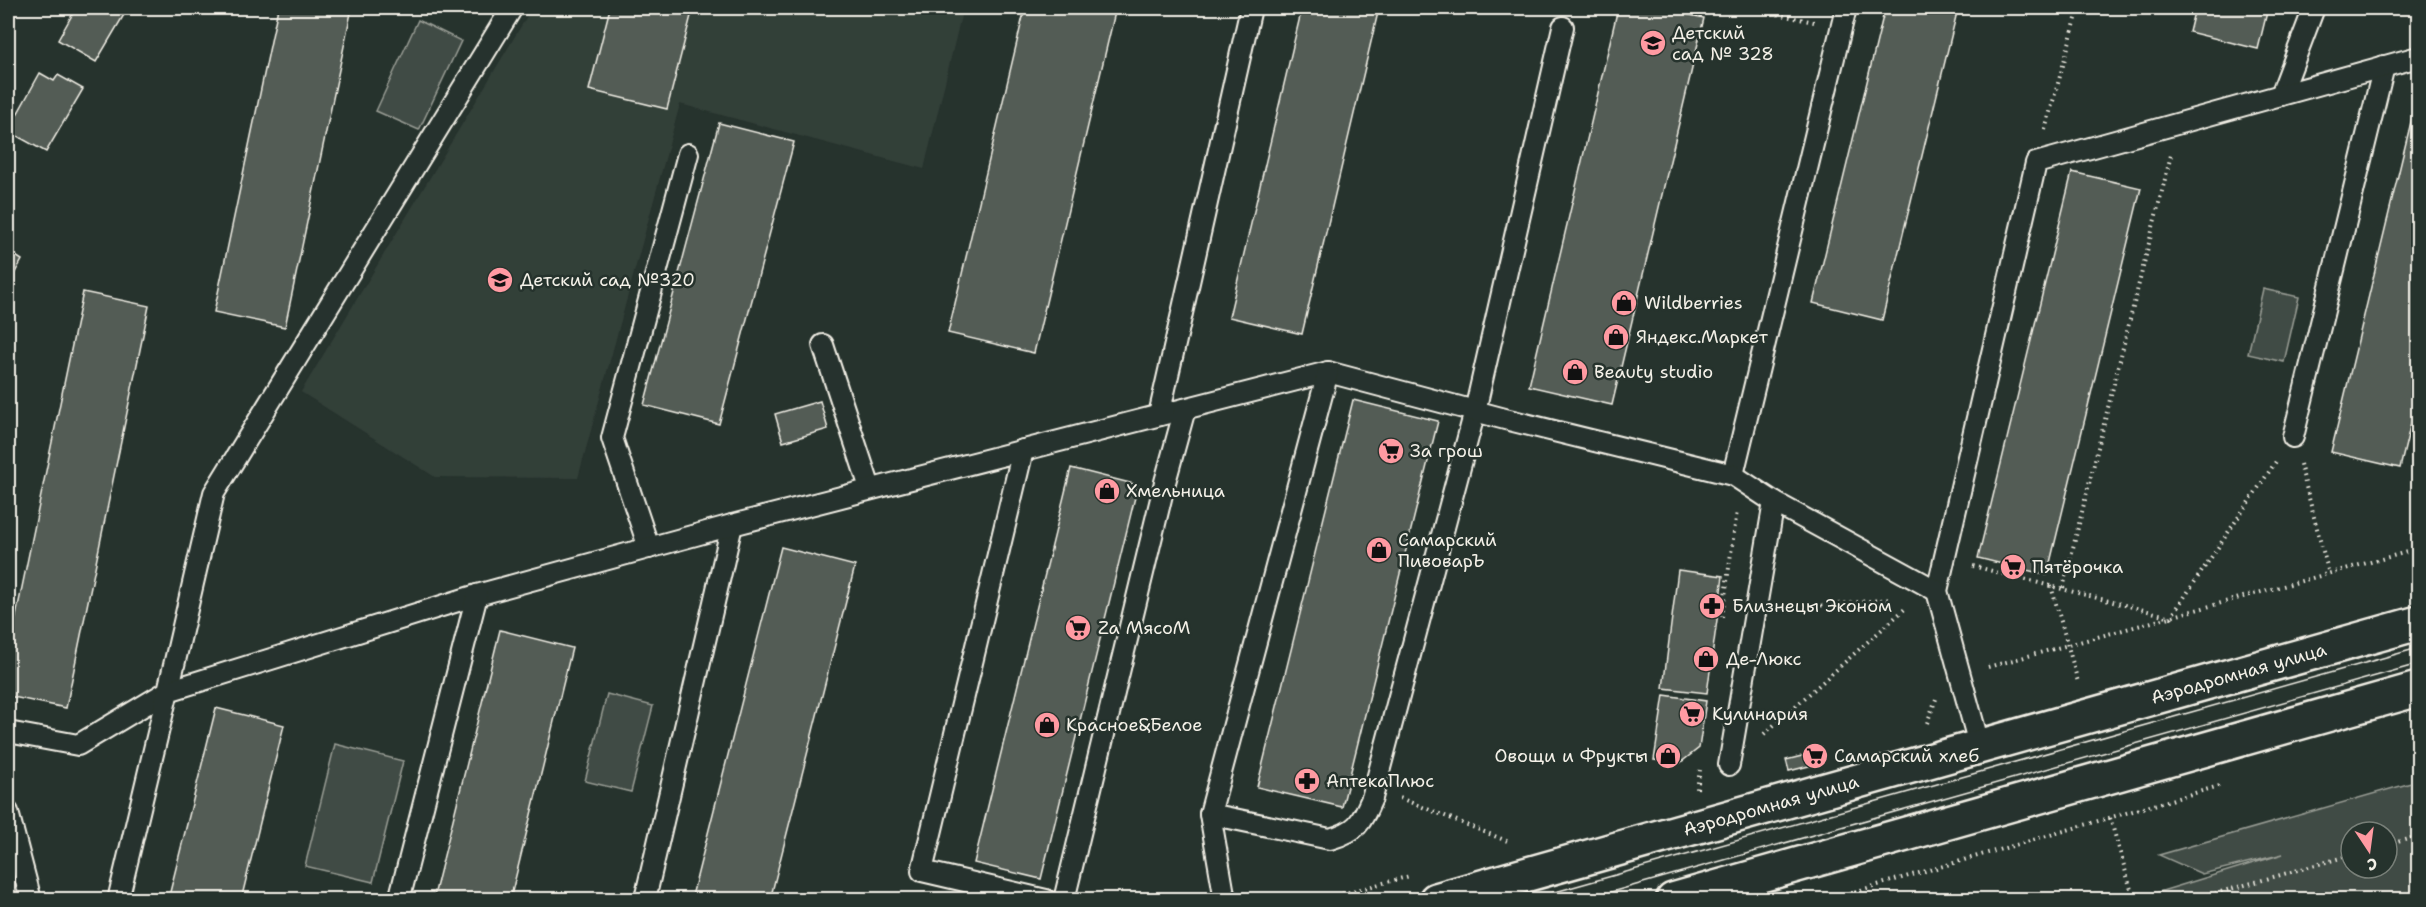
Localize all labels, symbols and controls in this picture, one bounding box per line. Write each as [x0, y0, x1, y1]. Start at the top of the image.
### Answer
place label: Детский сад № 328 [1672, 21, 1774, 66]
school or university icon: Детский сад № 328 [1638, 28, 1668, 58]
school or university icon: Детский сад №320 [485, 265, 515, 295]
place label: Детский сад №320 [520, 268, 695, 292]
shop icon: Wildberries [1609, 288, 1639, 318]
place label: Wildberries [1644, 291, 1743, 315]
shop icon: Яндекс.Маркет [1601, 322, 1631, 352]
place label: Яндекс.Маркет [1636, 325, 1769, 349]
shop icon: Beauty studio [1560, 357, 1590, 387]
place label: Beauty studio [1594, 360, 1713, 384]
supermarket icon: За грош [1376, 436, 1406, 466]
place label: За грош [1410, 439, 1483, 463]
shop icon: Хмельница [1092, 476, 1122, 506]
place label: Хмельница [1126, 479, 1225, 503]
place label: Самарский ПивоварЪ [1398, 528, 1497, 573]
shop icon: Самарский ПивоварЪ [1364, 535, 1394, 565]
supermarket icon: Пятёрочка [1998, 552, 2028, 582]
place label: Пятёрочка [2032, 555, 2123, 579]
pharmacy icon: Близнецы Эконом [1697, 591, 1727, 621]
place label: Близнецы Эконом [1732, 594, 1892, 618]
supermarket icon: Za МясоМ [1063, 613, 1093, 643]
place label: Za МясоМ [1098, 616, 1191, 640]
street label: Аэродромная улица [2148, 637, 2329, 710]
shop icon: Де-Люкс [1691, 644, 1721, 674]
place label: Де-Люкс [1726, 647, 1802, 671]
supermarket icon: Кулинария [1677, 699, 1707, 729]
place label: Кулинария [1712, 702, 1808, 726]
shop icon: Красное&Белое [1032, 710, 1062, 740]
place label: Красное&Белое [1066, 713, 1203, 737]
shop icon: Овощи и Фрукты [1653, 741, 1683, 771]
supermarket icon: Самарский хлеб [1800, 741, 1830, 771]
place label: Овощи и Фрукты [1494, 744, 1648, 768]
place label: Самарский хлеб [1834, 744, 1979, 768]
pharmacy icon: АптекаПлюс [1292, 766, 1322, 796]
place label: АптекаПлюс [1326, 769, 1434, 793]
street label: Аэродромная улица [1680, 769, 1861, 842]
north arrow [2339, 820, 2399, 880]
text: С [2365, 853, 2379, 876]

